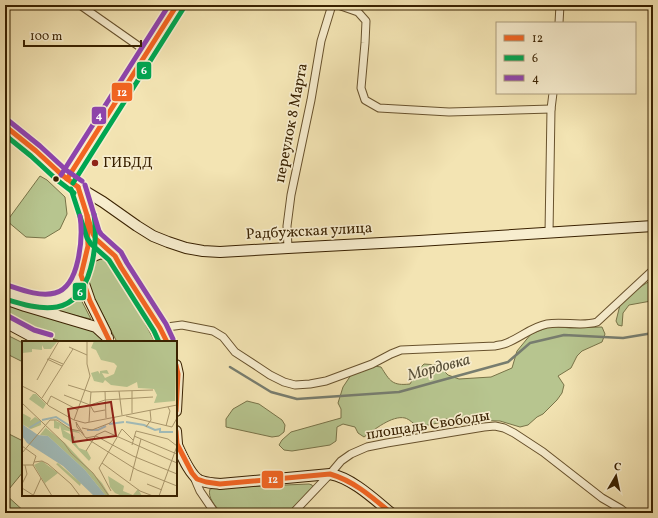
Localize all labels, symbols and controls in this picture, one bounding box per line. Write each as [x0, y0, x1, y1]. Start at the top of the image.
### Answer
scale bar [24, 22, 141, 48]
legend [496, 22, 636, 94]
text: 100 m [30, 29, 63, 45]
text: 12 [532, 31, 543, 47]
text: 6 [532, 51, 538, 67]
line badge: 6 [136, 61, 152, 80]
street label: переулок 8 Марта [270, 61, 314, 185]
text: 6 [141, 64, 147, 79]
text: 4 [532, 71, 539, 87]
line badge: 12 [111, 82, 133, 102]
text: 12 [117, 86, 127, 101]
line badge: 4 [91, 106, 107, 125]
text: 4 [96, 109, 103, 124]
place label: ГИБДД [103, 153, 153, 174]
marker: ГИБДД [90, 158, 100, 168]
unlabelled marker [51, 174, 61, 184]
street label: Радбужская улица [245, 218, 373, 246]
line badge: 6 [72, 282, 87, 301]
text: 6 [77, 286, 83, 301]
inset map [22, 341, 177, 496]
water label: Мордовка [404, 349, 473, 387]
street label: площадь Свободы [365, 406, 492, 446]
north arrow [596, 456, 636, 496]
text: С [613, 460, 622, 476]
line badge: 12 [261, 470, 284, 489]
text: 12 [268, 473, 278, 488]

